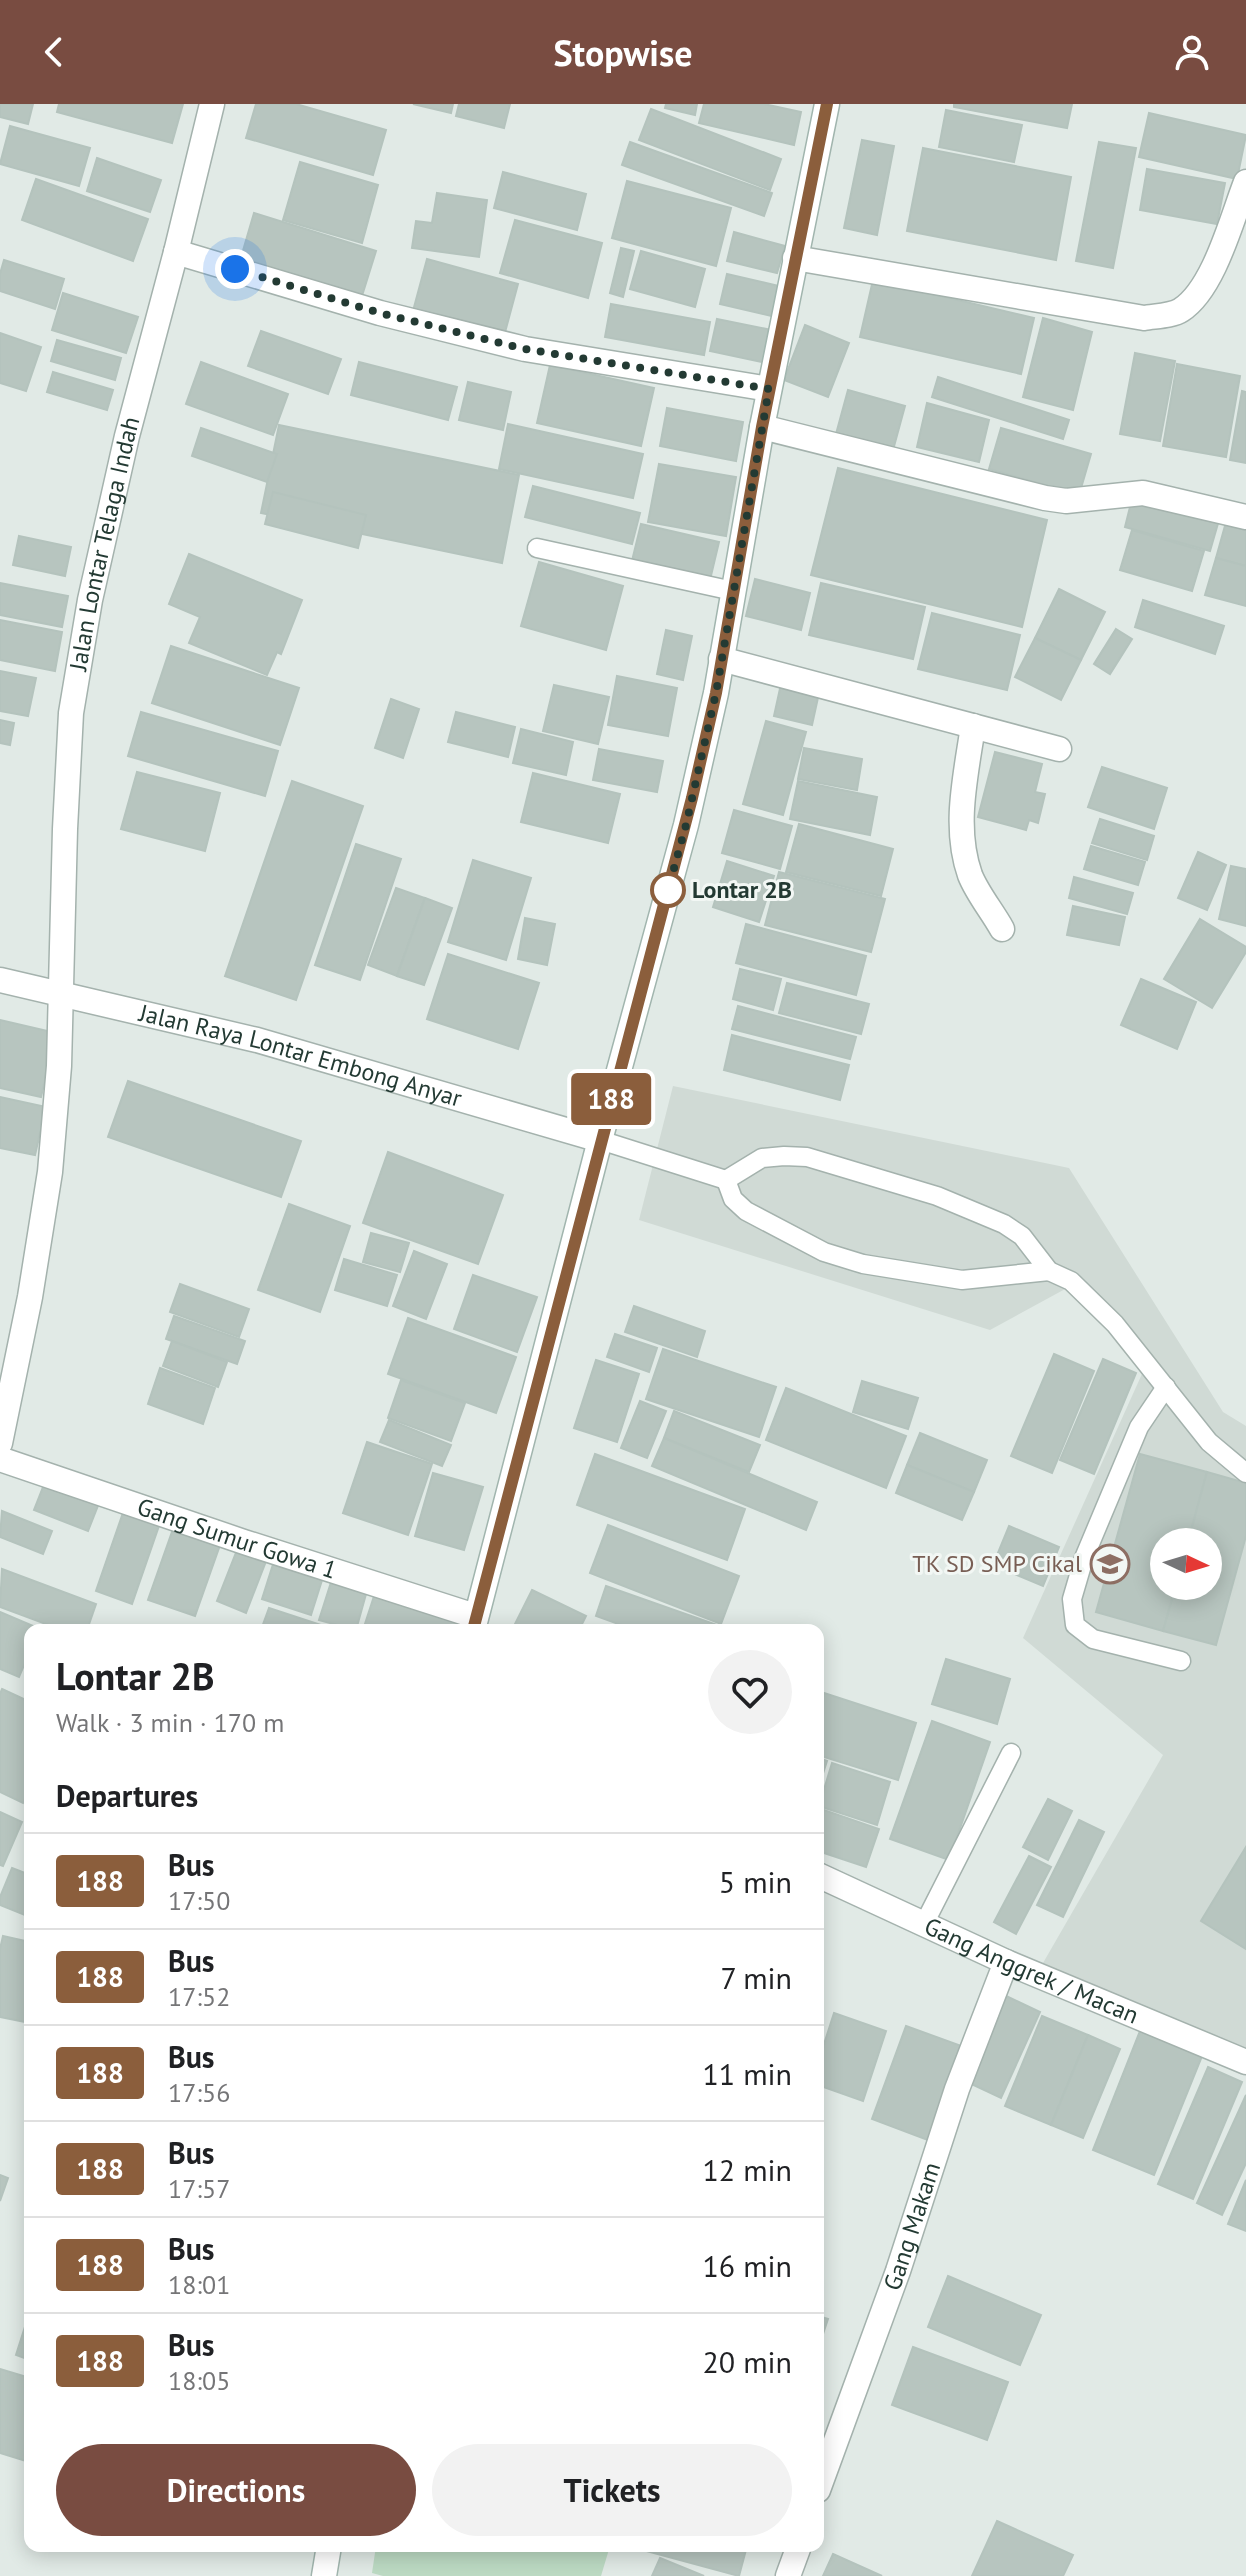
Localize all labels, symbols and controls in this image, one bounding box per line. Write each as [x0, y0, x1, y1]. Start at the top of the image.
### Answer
text: Stopwise [553, 29, 693, 76]
icon: back [32, 30, 76, 74]
icon: person [1170, 30, 1214, 74]
your location [215, 249, 255, 289]
street label: Jalan Lontar Telaga Indah [62, 413, 147, 674]
marker: Lontar 2B [651, 873, 685, 907]
place label: Lontar 2B [692, 874, 792, 905]
street label: Jalan Raya Lontar Embong Anyar [135, 997, 465, 1114]
line badge: 188 [565, 1073, 657, 1125]
text: 188 [587, 1080, 635, 1117]
street label: Gang Sumur Gowa 1 [133, 1491, 341, 1586]
north arrow [1150, 1528, 1222, 1600]
map controls [1150, 1528, 1222, 1600]
school or university icon: TK SD SMP Cikal [1089, 1543, 1131, 1585]
place label: TK SD SMP Cikal [912, 1548, 1082, 1579]
button: heart [708, 1650, 792, 1734]
text: Lontar 2B [56, 1651, 214, 1700]
text: Walk · 3 min · 170 m [56, 1706, 284, 1739]
text: Departures [56, 1776, 198, 1815]
text: Bus [168, 1845, 215, 1884]
text: 188 [76, 1862, 124, 1899]
text: 5 min [719, 1862, 792, 1901]
text: 17:50 [168, 1884, 230, 1917]
street label: Gang Anggrek / Macan [919, 1910, 1143, 2031]
text: Bus [168, 1941, 215, 1980]
text: 188 [76, 1958, 124, 1995]
text: 7 min [720, 1958, 792, 1997]
text: 17:52 [168, 1980, 230, 2013]
text: Bus [168, 2037, 215, 2076]
text: 188 [76, 2054, 124, 2091]
text: 11 min [702, 2054, 792, 2093]
text: 17:56 [168, 2076, 230, 2109]
text: Bus [168, 2133, 215, 2172]
text: 188 [76, 2150, 124, 2187]
text: 12 min [702, 2150, 792, 2189]
street label: Gang Makam [876, 2158, 947, 2295]
text: 17:57 [168, 2172, 230, 2205]
text: Bus [168, 2229, 215, 2268]
text: 188 [76, 2246, 124, 2283]
text: 16 min [702, 2246, 792, 2285]
text: 18:01 [168, 2268, 230, 2301]
text: Bus [168, 2325, 215, 2364]
text: 188 [76, 2342, 124, 2379]
text: 20 min [702, 2342, 792, 2381]
text: 18:05 [168, 2364, 230, 2397]
button: Directions [56, 2444, 416, 2536]
button: Tickets [432, 2444, 792, 2536]

